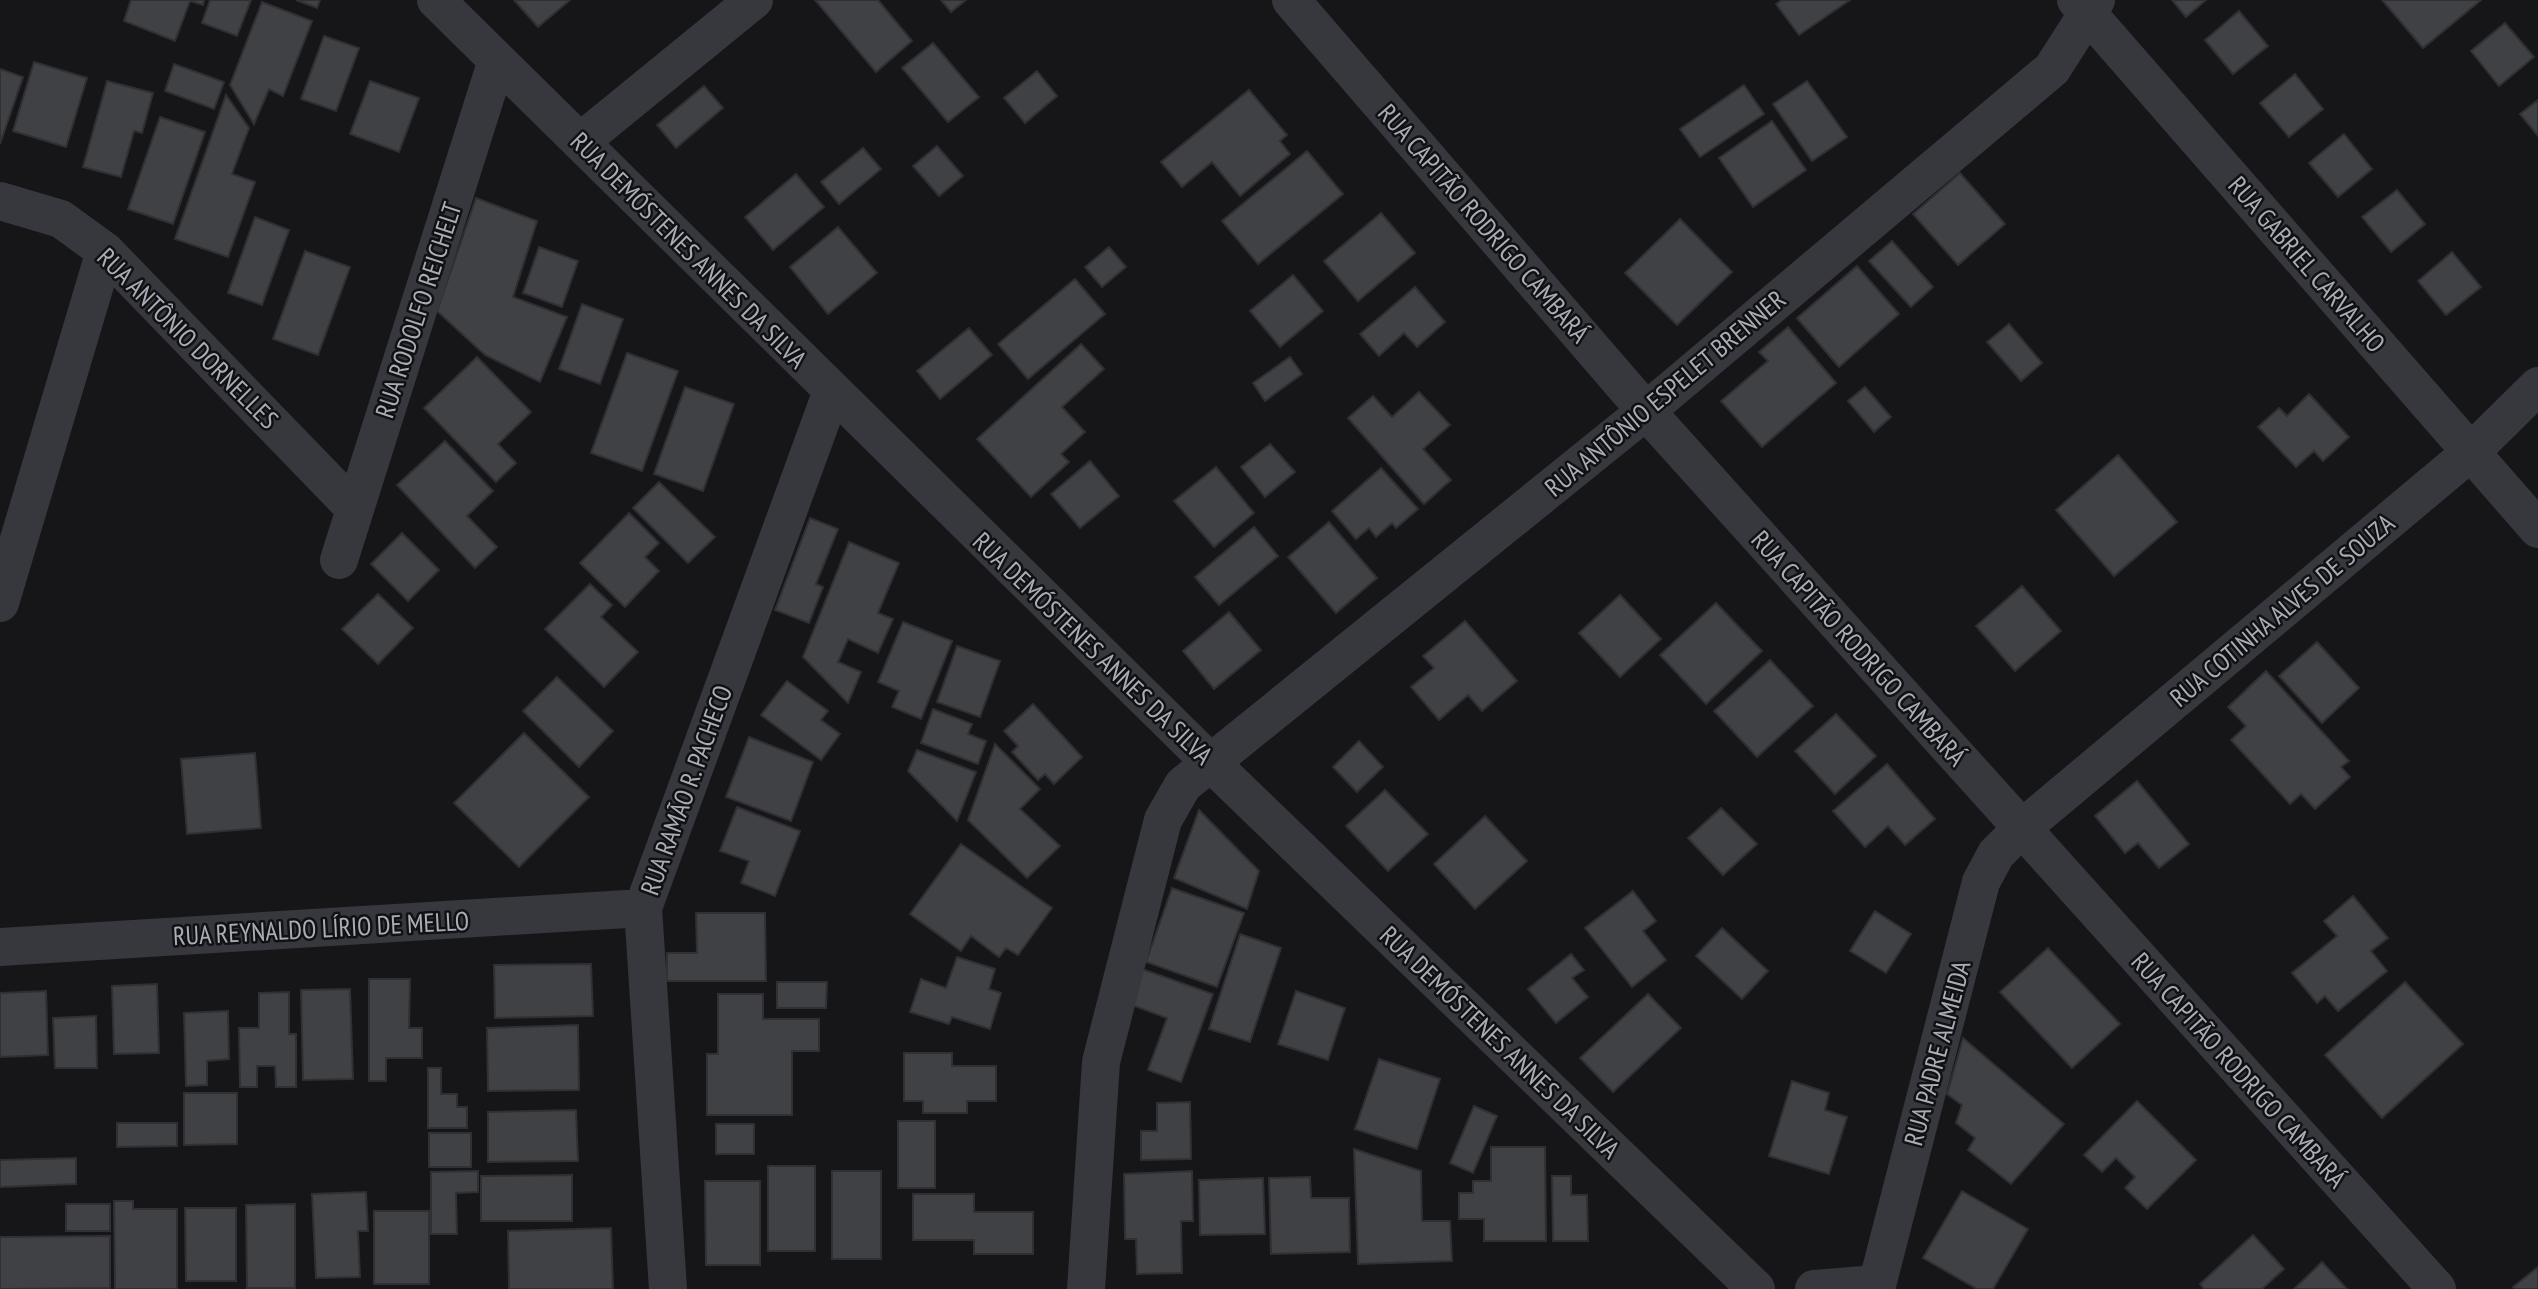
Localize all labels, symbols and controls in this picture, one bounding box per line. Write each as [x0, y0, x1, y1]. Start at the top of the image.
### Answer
street label: RUA CAPITÃO RODRIGO CAMBARÁ [1371, 97, 1597, 350]
street label: RUA DEMÓSTENES ANNES DA SILVA [564, 125, 815, 376]
street label: RUA GABRIEL CARVALHO [2221, 169, 2393, 359]
street label: RUA RODOLFO REICHELT [368, 198, 469, 422]
street label: RUA ANTÔNIO DORNELLES [91, 241, 285, 435]
street label: RUA ANTÔNIO ESPELET BRENNER [1538, 283, 1792, 503]
street label: RUA COTINHA ALVES DE SOUZA [2163, 506, 2401, 714]
street label: RUA CAPITÃO RODRIGO CAMBARÁ [1744, 523, 1974, 773]
street label: RUA DEMÓSTENES ANNES DA SILVA [966, 525, 1220, 772]
street label: RUA RAMÃO R. PACHECO [633, 681, 739, 899]
street label: RUA REYNALDO LÍRIO DE MELLO [172, 904, 470, 952]
street label: RUA DEMÓSTENES ANNES DA SILVA [1373, 919, 1627, 1166]
street label: RUA CAPITÃO RODRIGO CAMBARÁ [2124, 945, 2354, 1195]
street label: RUA PADRE ALMEIDA [1896, 956, 1978, 1149]

